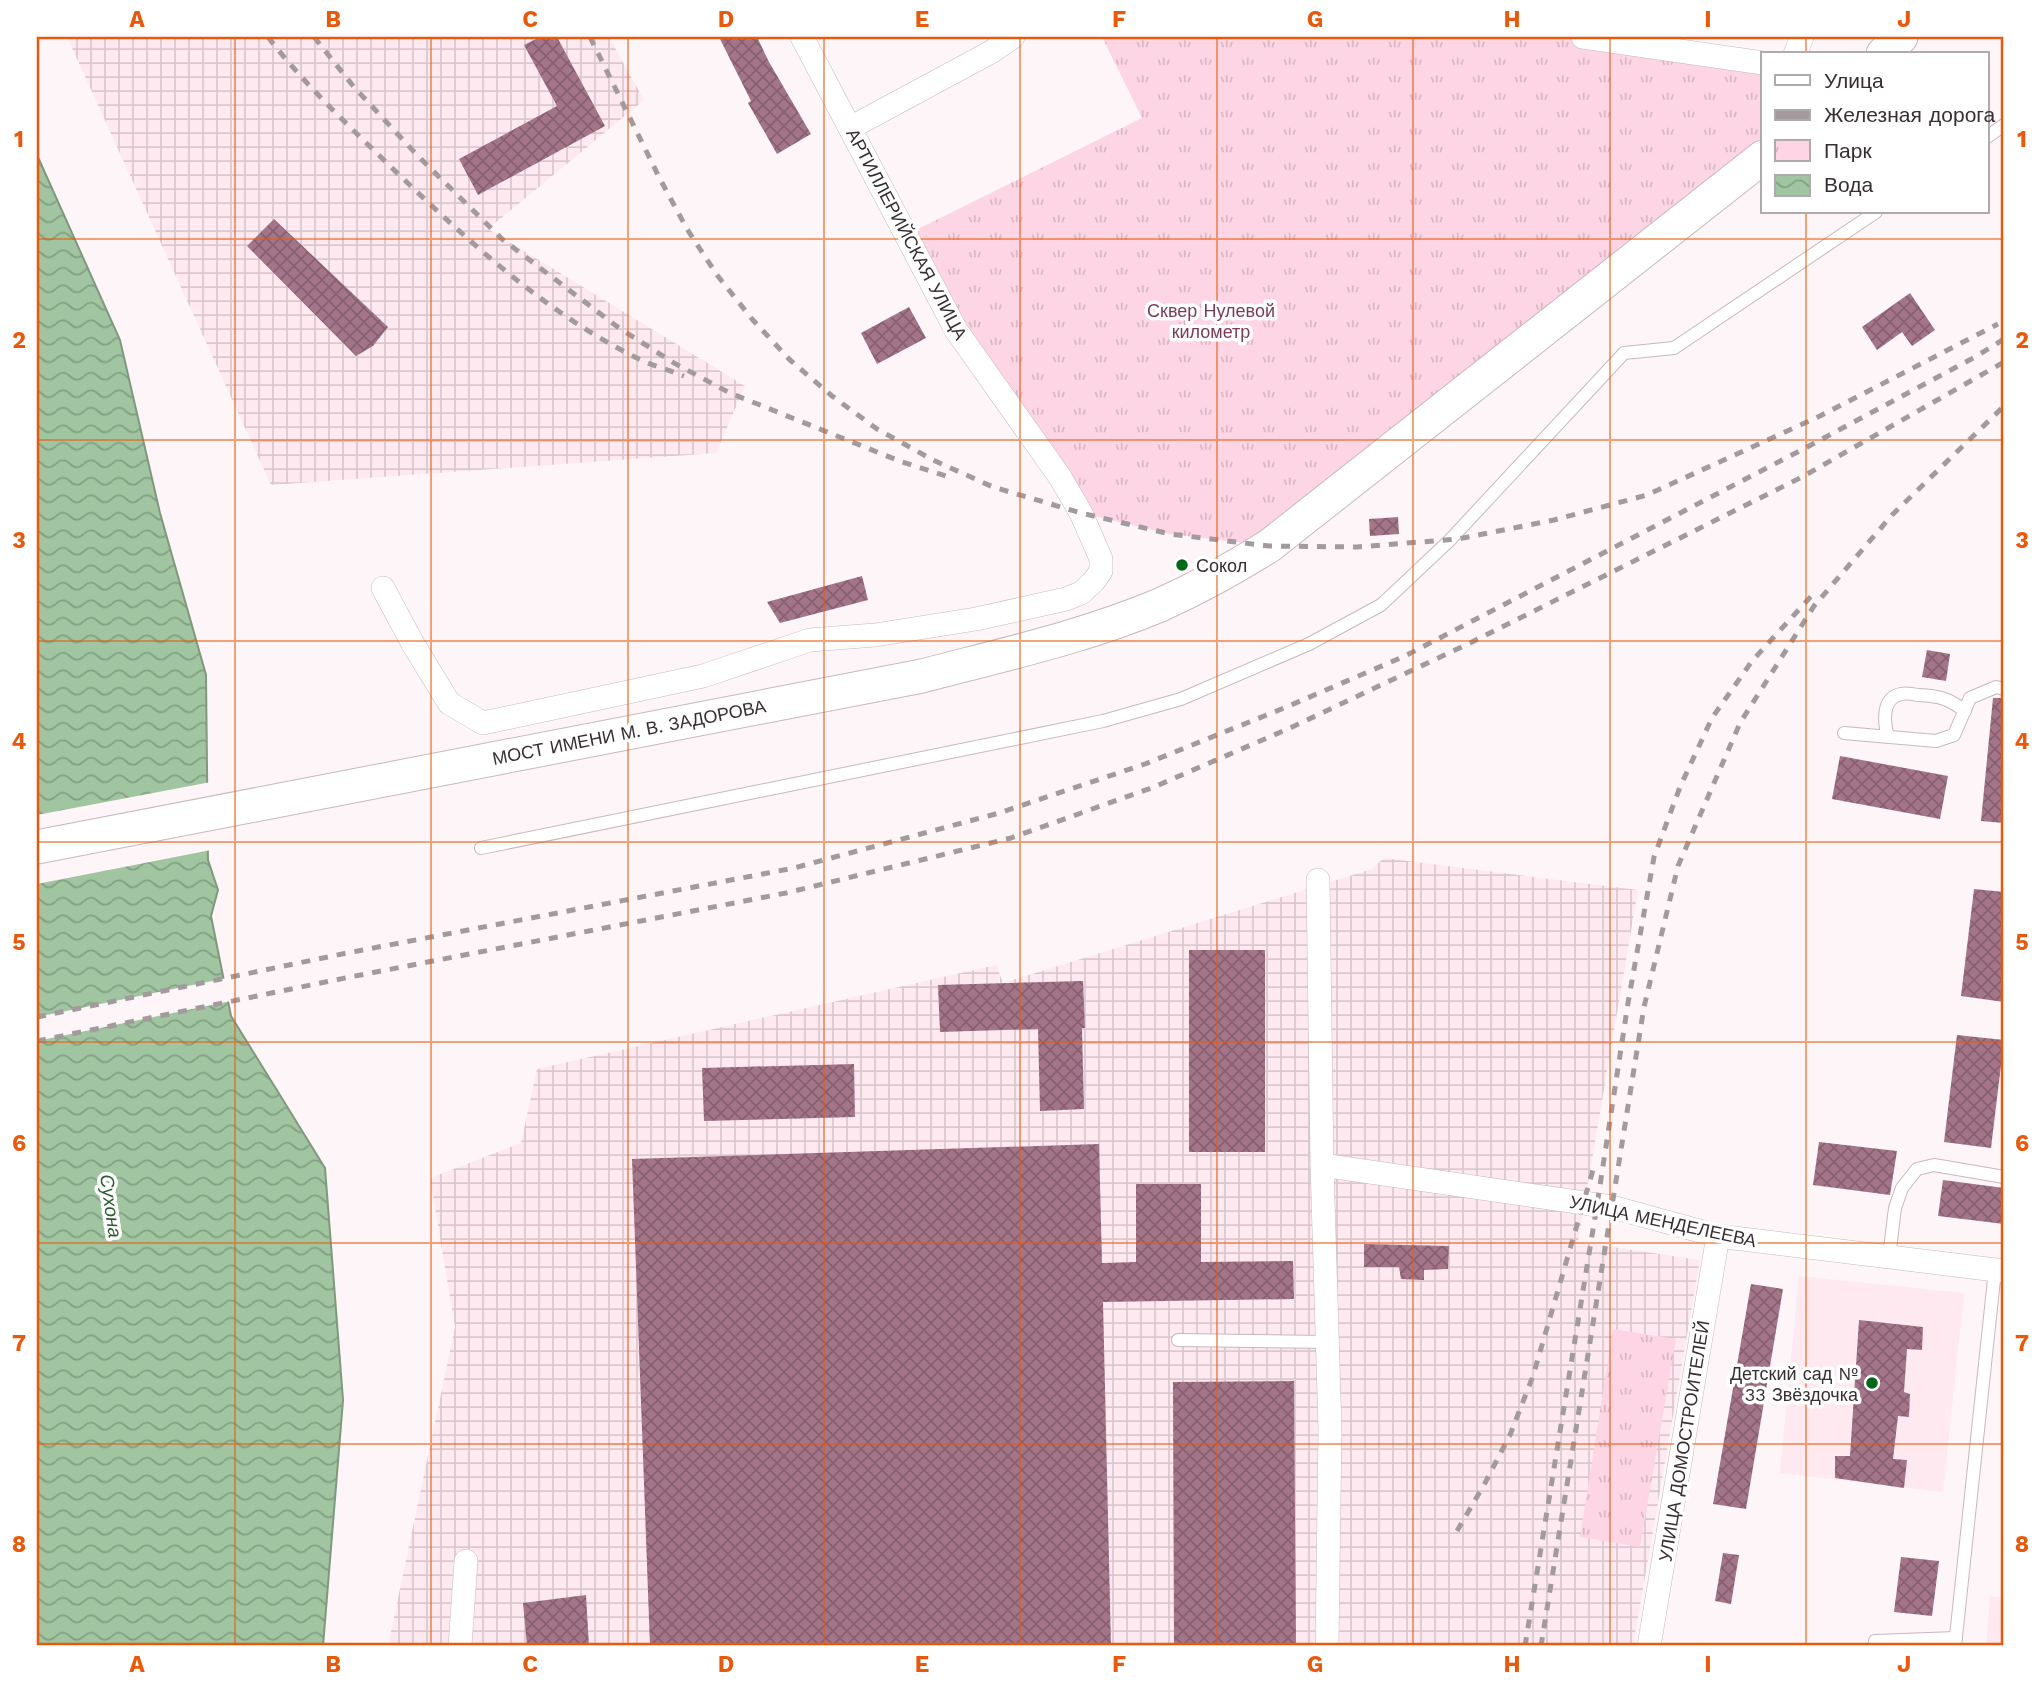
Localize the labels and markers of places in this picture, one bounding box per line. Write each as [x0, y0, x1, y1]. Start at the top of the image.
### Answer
place label: Сокол [1196, 555, 1247, 576]
marker: Сокол [1174, 557, 1190, 573]
place label: Детский сад № 33 Звёздочка [1730, 1363, 1859, 1405]
marker: Детский сад № 33 Звёздочка [1864, 1375, 1880, 1391]

